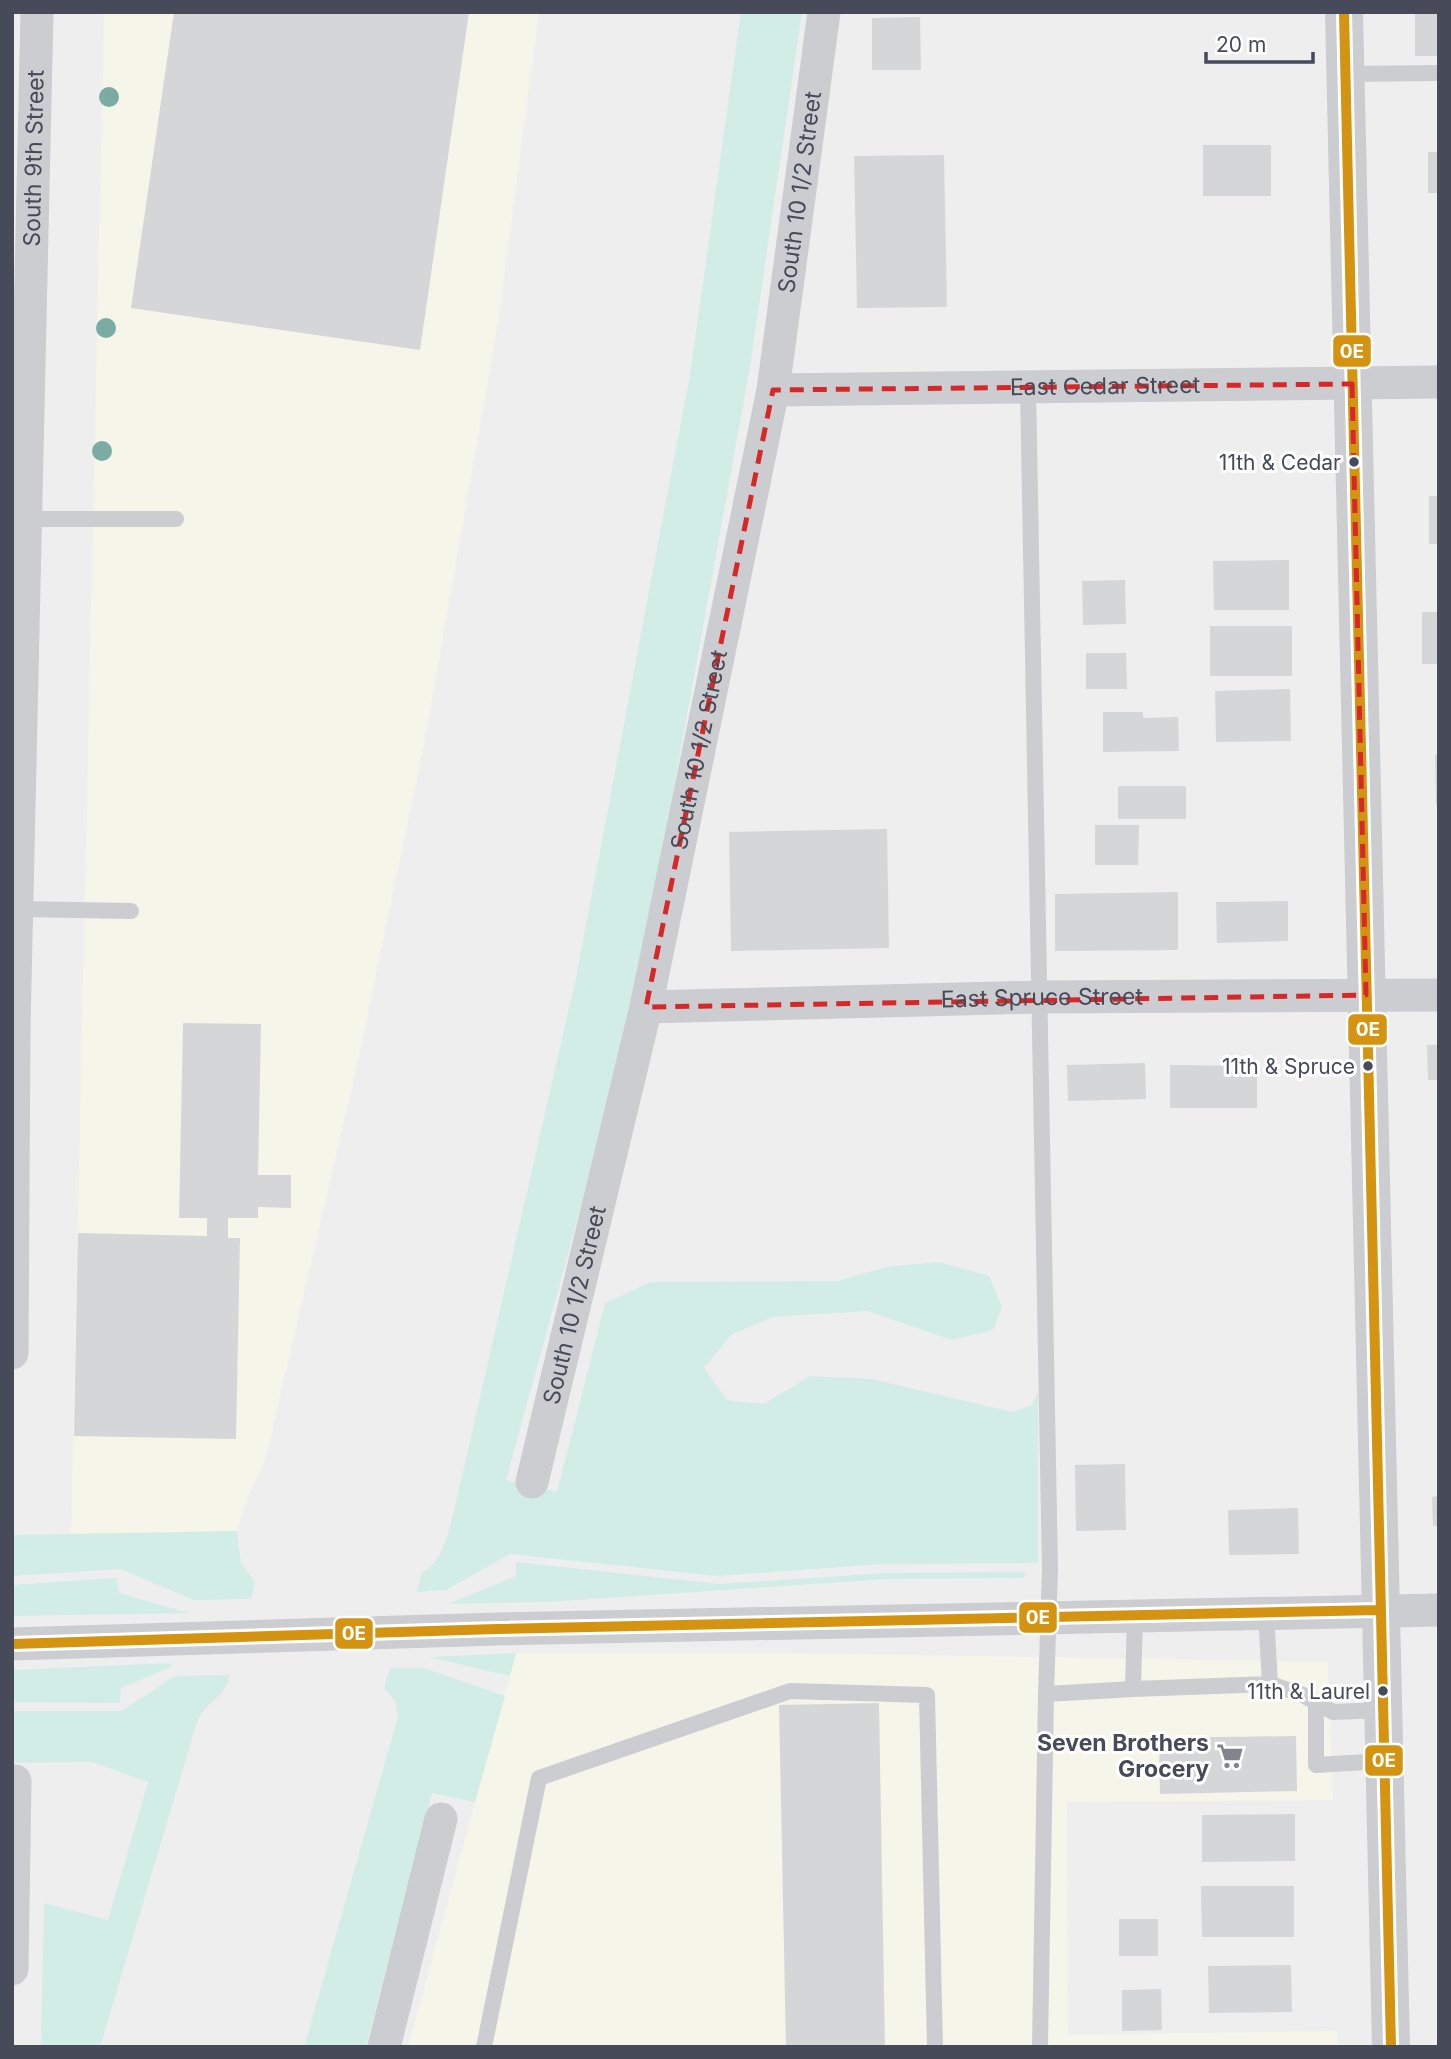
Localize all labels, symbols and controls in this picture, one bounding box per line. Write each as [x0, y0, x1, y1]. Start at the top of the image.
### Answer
scale bar [1206, 21, 1313, 65]
text: 20 m [1216, 32, 1266, 57]
street label: South 9th Street [18, 69, 50, 247]
street label: South 10 1/2 Street [772, 89, 827, 295]
line badge: 0E [1332, 334, 1372, 368]
text: 0E [1340, 340, 1364, 363]
street label: East Cedar Street [1010, 371, 1201, 401]
place label: 11th & Cedar [1219, 450, 1341, 475]
marker: 11th & Cedar [1347, 455, 1361, 469]
street label: South 10 1/2 Street [665, 647, 733, 852]
street label: East Spruce Street [941, 982, 1143, 1014]
line badge: 0E [1347, 1013, 1388, 1046]
text: 0E [1356, 1018, 1380, 1041]
place label: 11th & Spruce [1222, 1054, 1355, 1079]
marker: 11th & Spruce [1361, 1059, 1375, 1073]
street label: South 10 1/2 Street [537, 1202, 612, 1407]
line badge: 0E [1018, 1601, 1058, 1634]
text: 0E [1026, 1606, 1050, 1629]
line badge: 0E [334, 1617, 374, 1650]
text: 0E [342, 1622, 366, 1645]
place label: 11th & Laurel [1247, 1679, 1370, 1704]
marker: 11th & Laurel [1376, 1684, 1390, 1698]
place label: Seven Brothers Grocery [1037, 1729, 1209, 1783]
supermarket icon: Seven Brothers Grocery [1215, 1741, 1245, 1771]
line badge: 0E [1364, 1744, 1404, 1777]
text: 0E [1372, 1749, 1396, 1772]

